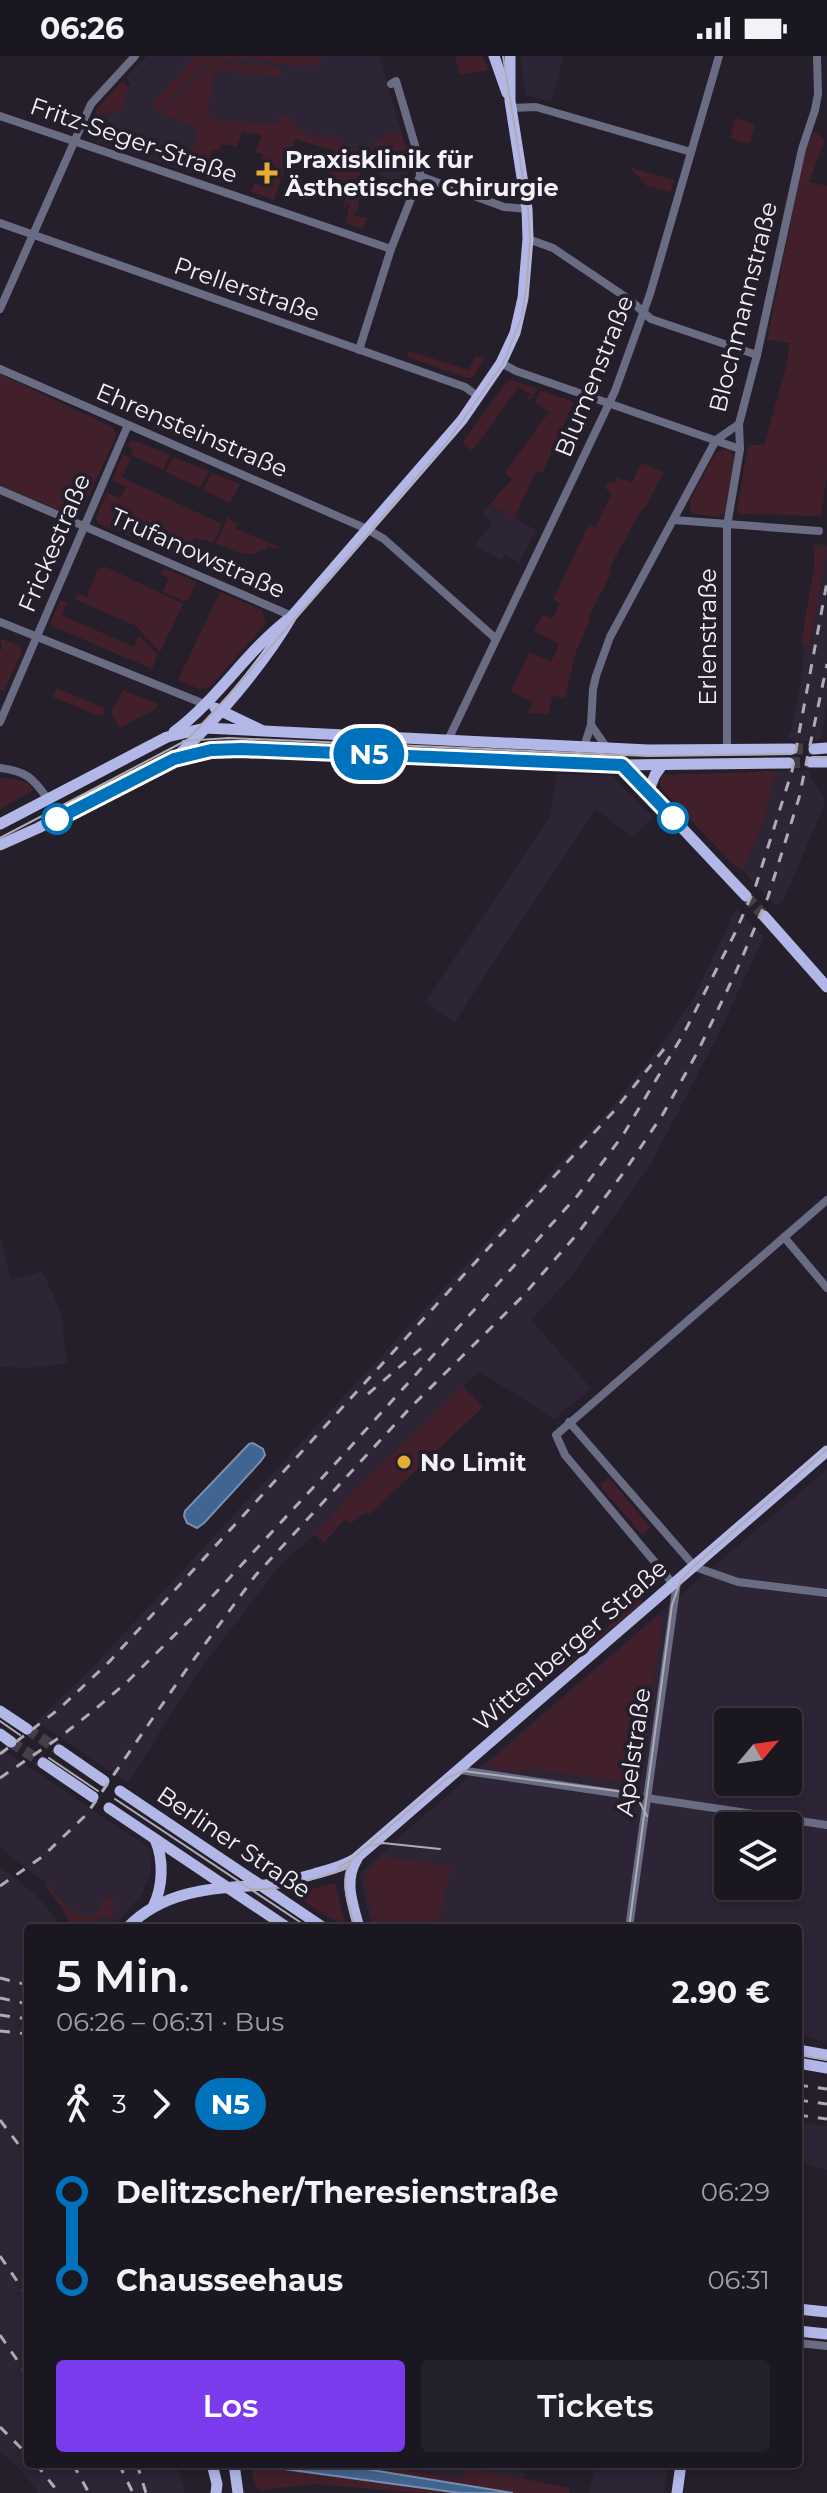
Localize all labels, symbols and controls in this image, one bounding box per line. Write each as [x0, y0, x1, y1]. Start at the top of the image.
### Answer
text: 06:26 [40, 10, 124, 47]
street label: Fritz-Seger-Straße [27, 91, 241, 189]
place label: Praxisklinik für Ästhetische Chirurgie [284, 145, 559, 202]
marker: Praxisklinik für Ästhetische Chirurgie [256, 162, 278, 184]
street label: Blochmannstraße [703, 199, 783, 415]
street label: Prellerstraße [170, 251, 324, 327]
street label: Blumenstraße [548, 291, 640, 461]
street label: Ehrensteinstraße [92, 377, 292, 483]
street label: Frickestraße [12, 470, 96, 616]
street label: Trufanowstraße [106, 502, 290, 604]
street label: Erlenstraße [693, 568, 722, 706]
line badge: N5 [333, 728, 405, 780]
text: N5 [349, 737, 389, 771]
unlabelled marker [658, 803, 688, 833]
unlabelled marker [42, 804, 72, 834]
place label: No Limit [420, 1448, 527, 1477]
marker: No Limit [395, 1453, 413, 1471]
street label: Wittenberger Straße [467, 1553, 673, 1737]
street label: Apelstraße [610, 1686, 656, 1818]
north arrow [714, 1708, 802, 1796]
map controls [714, 1708, 802, 1900]
street label: Berliner Straße [152, 1780, 316, 1904]
button: layers [714, 1812, 802, 1900]
text: 5 Min. [56, 1949, 189, 2003]
text: 2.90 € [672, 1974, 770, 2011]
text: 06:26 – 06:31 · Bus [56, 2006, 284, 2038]
icon: walk [56, 2082, 100, 2126]
icon: forward [139, 2082, 183, 2126]
text: N5 [211, 2087, 250, 2121]
text: 3 [112, 2088, 127, 2120]
text: Delitzscher/Theresienstraße [116, 2174, 558, 2211]
text: 06:29 [701, 2176, 770, 2208]
text: Chausseehaus [116, 2262, 343, 2299]
text: 06:31 [707, 2264, 770, 2296]
button: Los [56, 2360, 405, 2452]
button: Tickets [421, 2360, 770, 2452]

